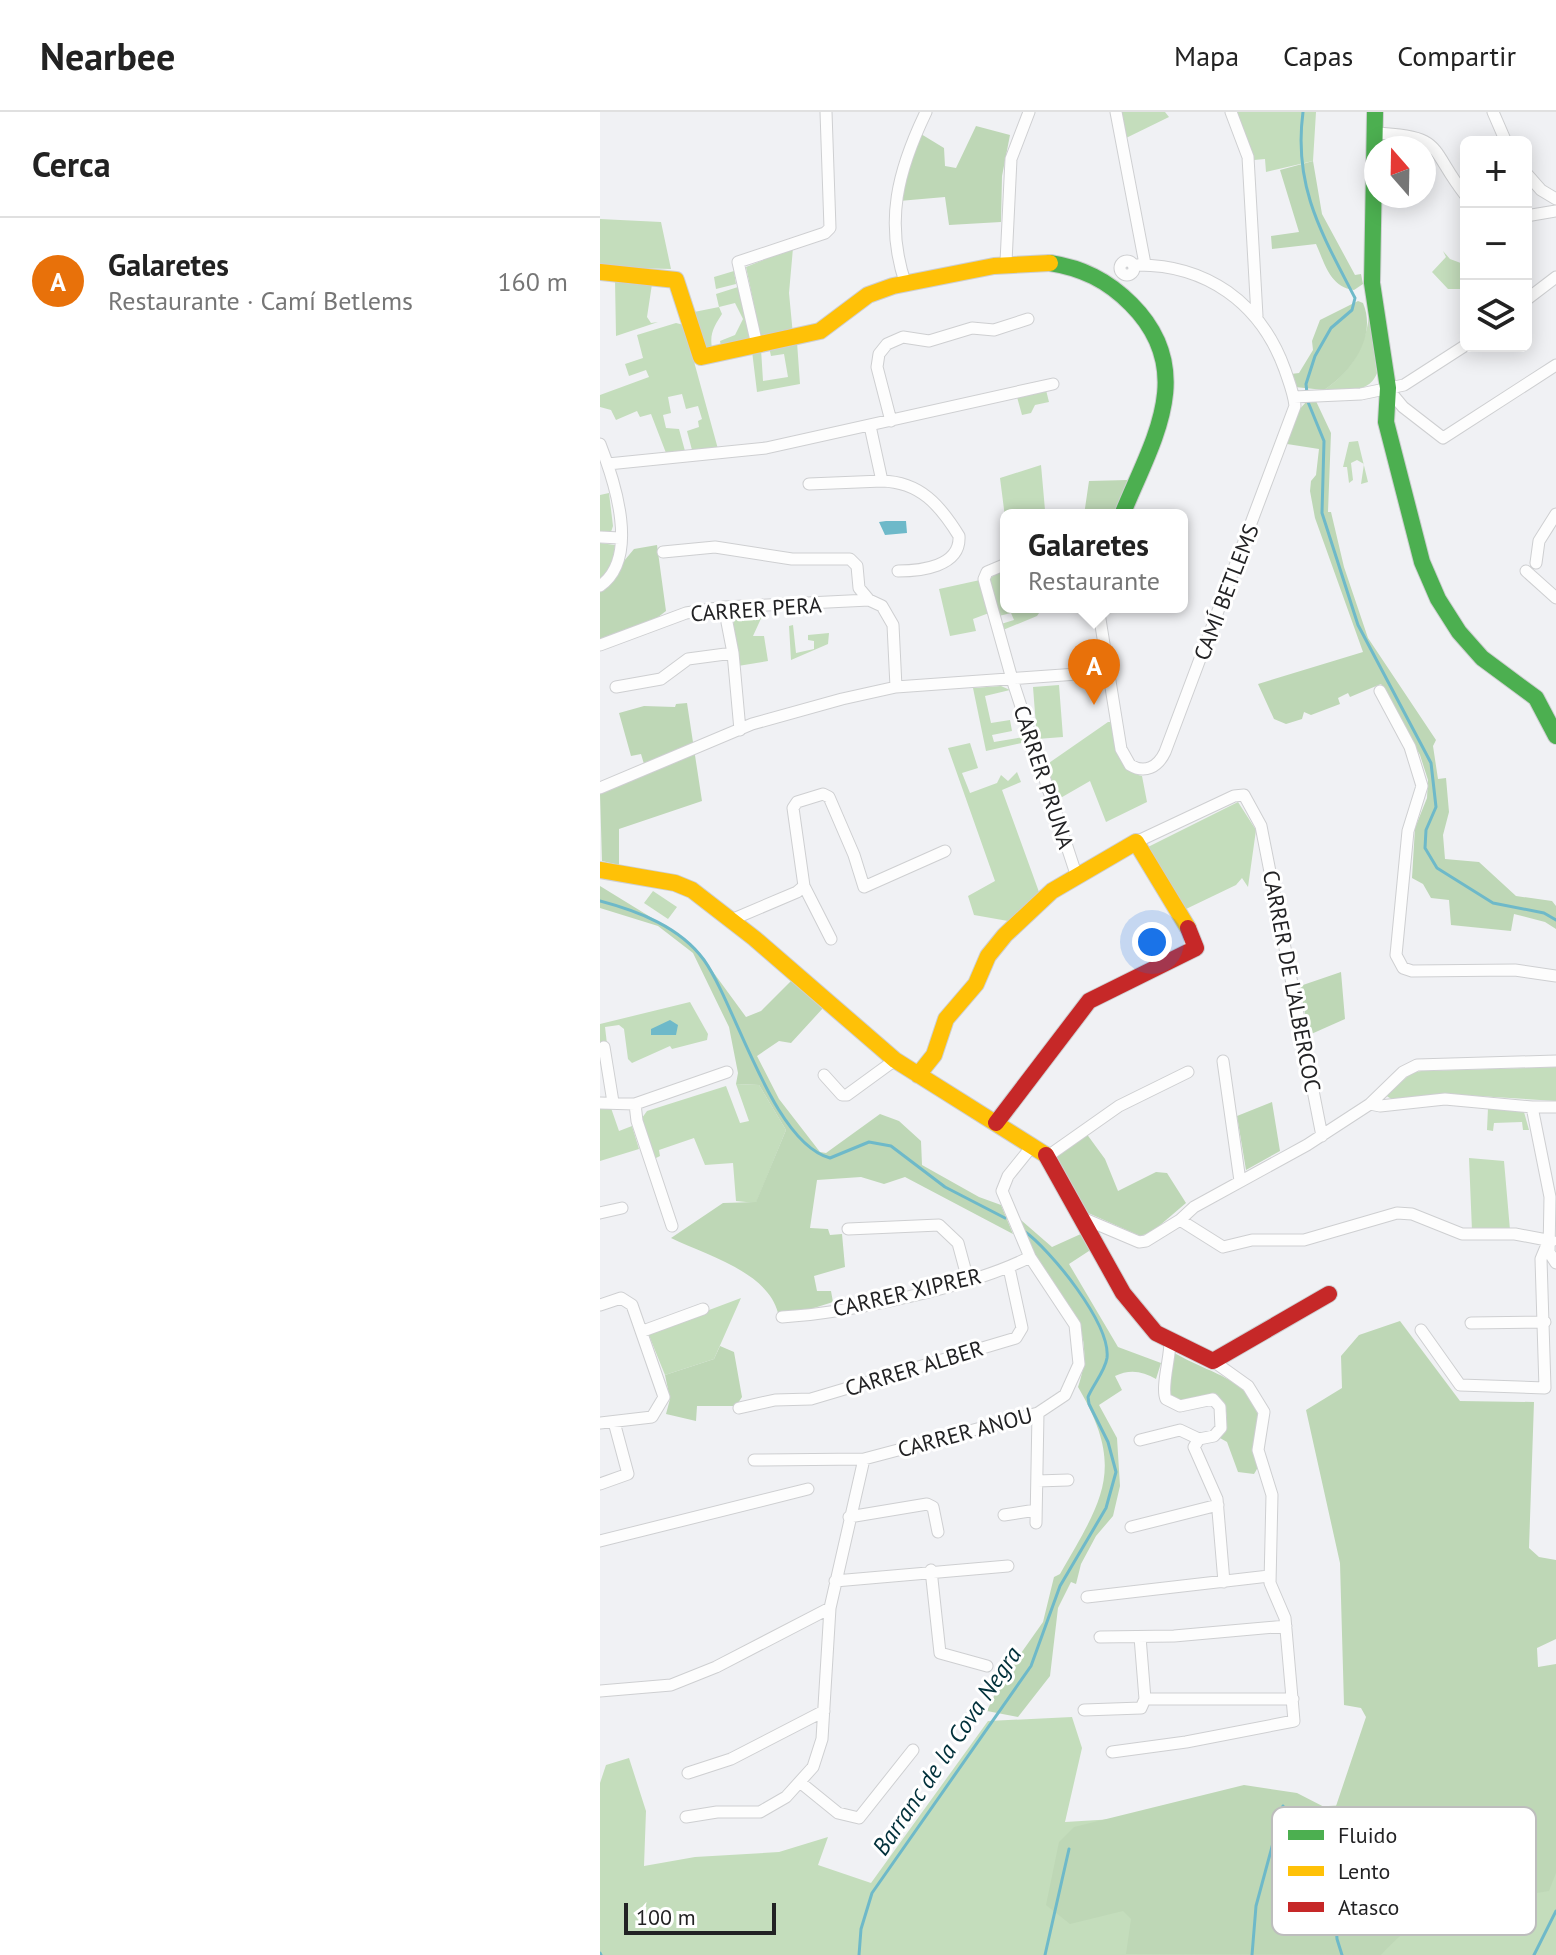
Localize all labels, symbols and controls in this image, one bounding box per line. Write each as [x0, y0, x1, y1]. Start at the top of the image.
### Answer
text: Nearbee [40, 31, 175, 80]
text: Mapa [1174, 37, 1239, 74]
text: Capas [1283, 37, 1353, 74]
text: Compartir [1397, 37, 1516, 74]
north arrow [1364, 136, 1436, 208]
map controls [1460, 136, 1532, 352]
button: + [1460, 136, 1532, 208]
text: Cerca [32, 142, 111, 186]
button: − [1460, 208, 1532, 280]
text: Galaretes [108, 245, 229, 284]
text: A [50, 265, 66, 298]
text: 160 m [497, 265, 568, 298]
button: layers [1460, 280, 1532, 352]
text: Restaurante · Camí Betlems [108, 284, 413, 317]
popup [1000, 509, 1188, 613]
street label: CAMÍ BETLEMS [1187, 520, 1265, 664]
text: Galaretes [1028, 525, 1149, 564]
text: Restaurante [1028, 564, 1160, 597]
street label: CARRER PERA [690, 590, 823, 628]
pin: A [1068, 639, 1120, 705]
street label: CARRER PRUNA [1008, 702, 1080, 852]
street label: CARRER DE L'ALBERCOC [1257, 868, 1327, 1094]
your location [1132, 922, 1172, 962]
street label: CARRER XIPRER [830, 1261, 984, 1323]
street label: CARRER ALBER [842, 1334, 986, 1402]
street label: CARRER ANOU [895, 1401, 1035, 1463]
water label: Barranc de la Cova Negra [865, 1640, 1028, 1861]
legend [1272, 1807, 1536, 1935]
text: Fluido [1338, 1821, 1397, 1849]
text: Lento [1338, 1857, 1390, 1885]
text: Atasco [1338, 1893, 1399, 1921]
scale bar [624, 1899, 776, 1935]
text: 100 m [636, 1903, 696, 1931]

